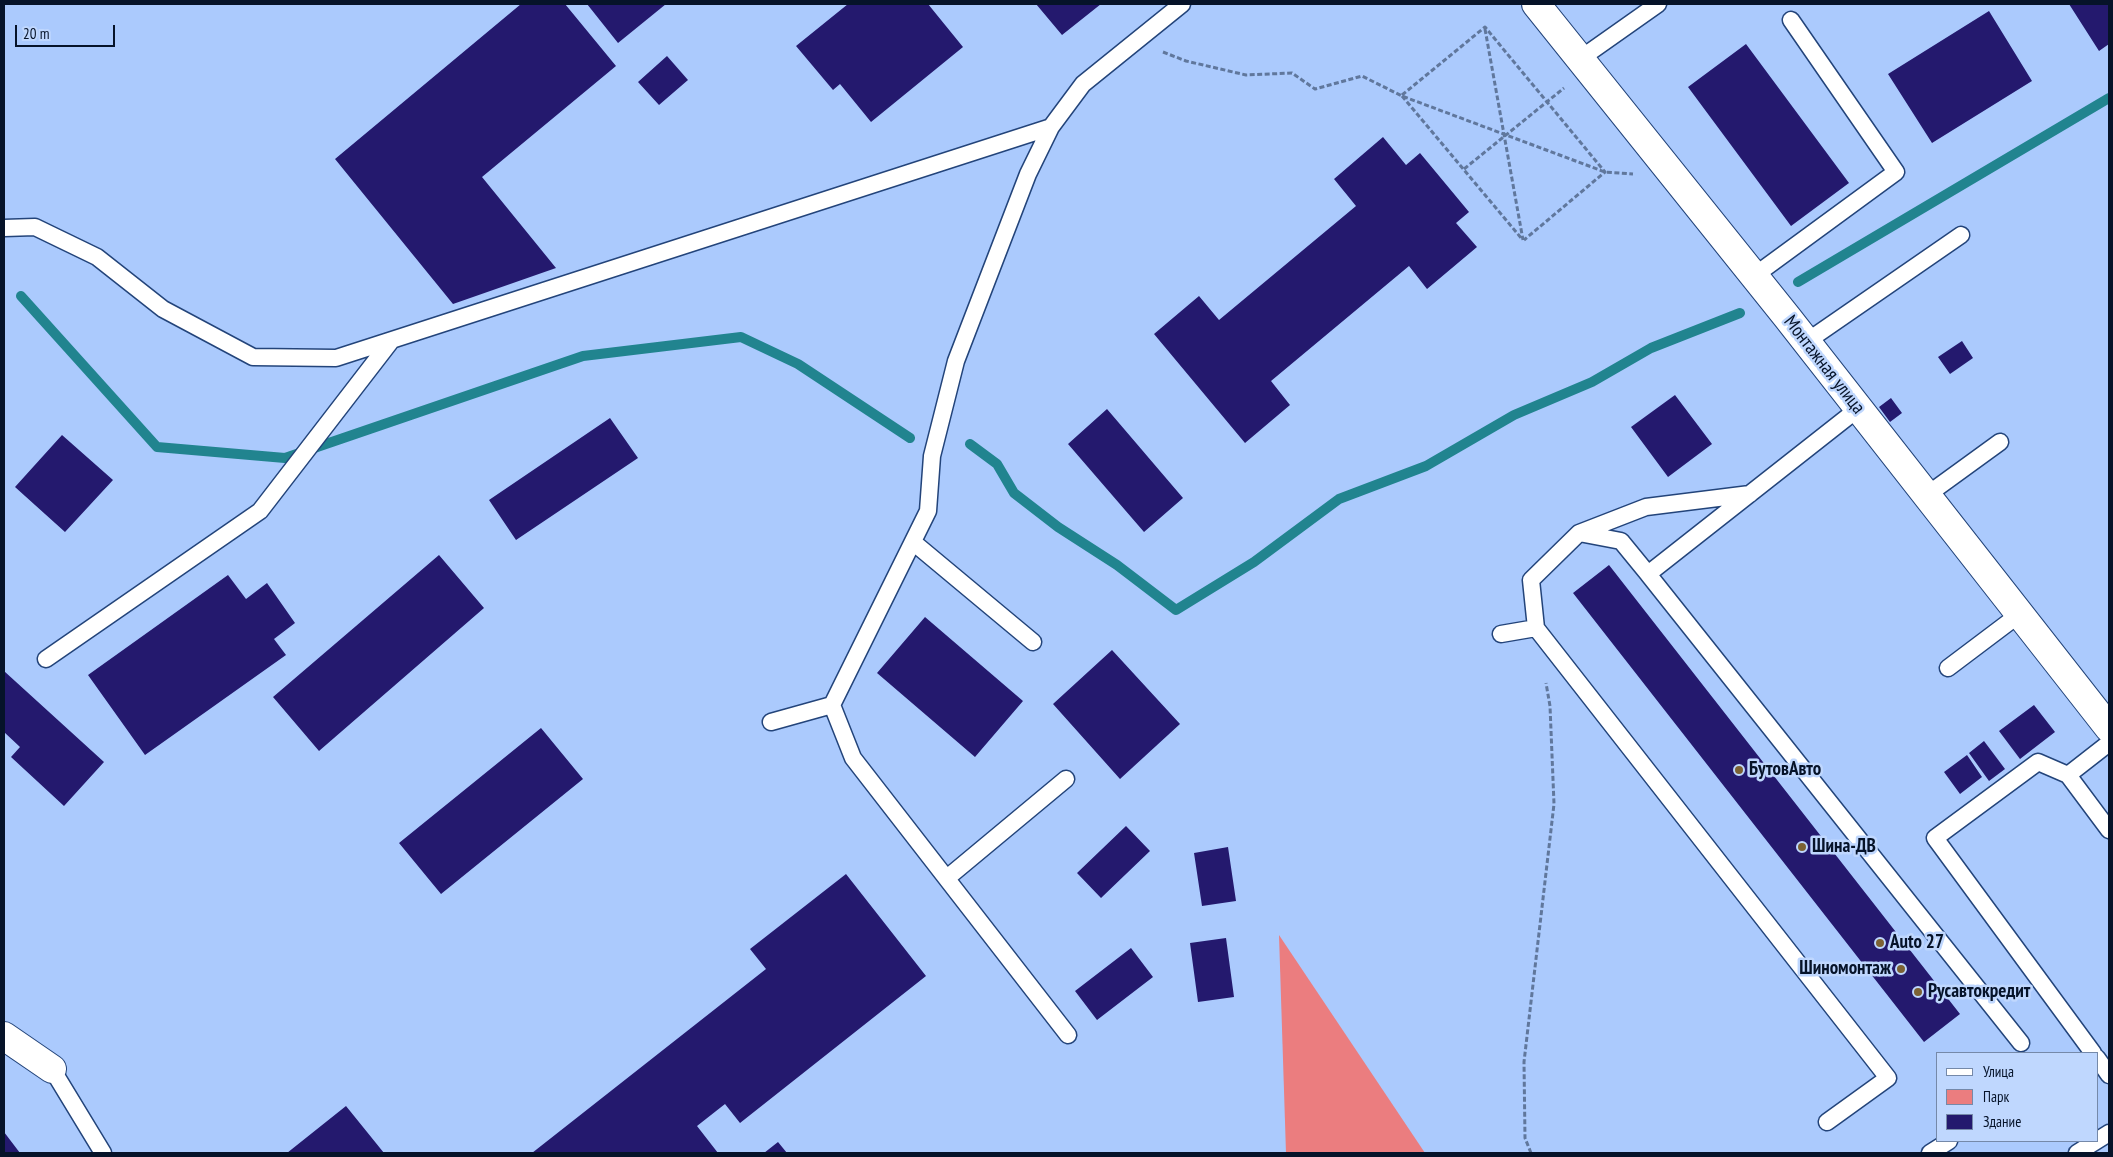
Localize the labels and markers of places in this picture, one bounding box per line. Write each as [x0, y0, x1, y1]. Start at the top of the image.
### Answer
place label: БутовАвто [1749, 759, 1821, 781]
marker: БутовАвто [1733, 764, 1745, 776]
place label: Шина-ДВ [1812, 836, 1876, 858]
marker: Шина-ДВ [1796, 841, 1808, 853]
place label: Auto 27 [1890, 932, 1944, 954]
marker: Auto 27 [1874, 937, 1886, 949]
place label: Шиномонтаж [1799, 958, 1891, 980]
marker: Шиномонтаж [1895, 963, 1907, 975]
place label: Русавтокредит [1928, 981, 2030, 1003]
marker: Русавтокредит [1912, 986, 1924, 998]

